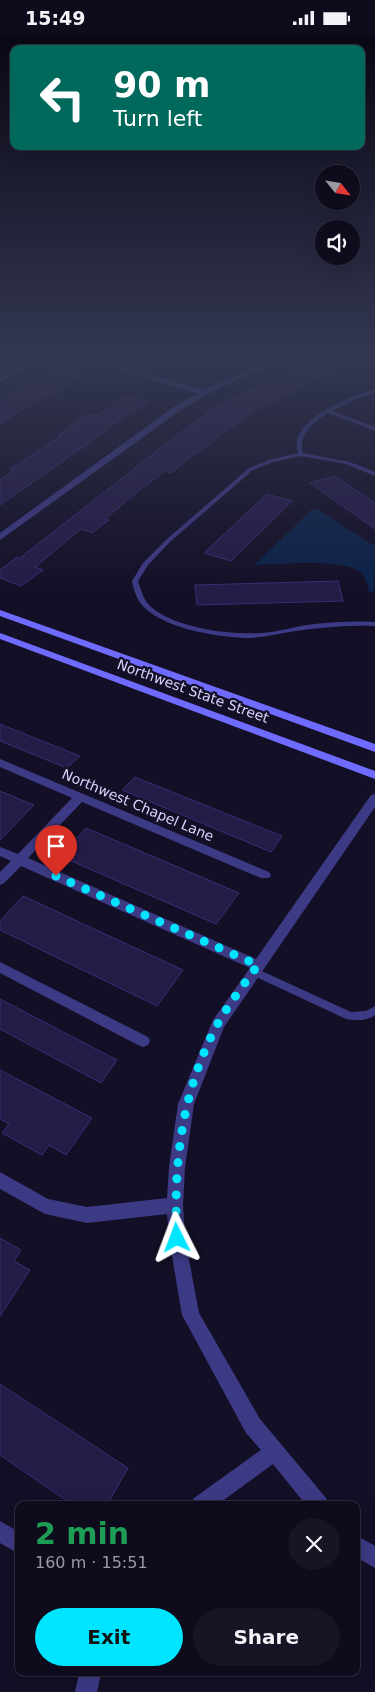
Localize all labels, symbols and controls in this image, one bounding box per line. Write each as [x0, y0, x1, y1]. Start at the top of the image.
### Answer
text: 15:49 [25, 7, 85, 29]
icon: left [30, 65, 95, 130]
text: 90 m [113, 65, 210, 105]
text: Turn left [113, 106, 202, 131]
north arrow [315, 165, 360, 210]
map controls [315, 165, 360, 265]
button: sound [315, 220, 360, 265]
street label: Northwest State Street [115, 656, 272, 726]
street label: Northwest Chapel Lane [60, 766, 216, 844]
pin [35, 825, 77, 876]
icon: arrive [42, 832, 70, 860]
position arrow [150, 1211, 202, 1263]
text: 2 min [35, 1516, 129, 1551]
button: close [288, 1518, 340, 1570]
text: 160 m · 15:51 [35, 1553, 148, 1572]
button: Exit [35, 1608, 183, 1666]
button: Share [193, 1608, 340, 1666]

